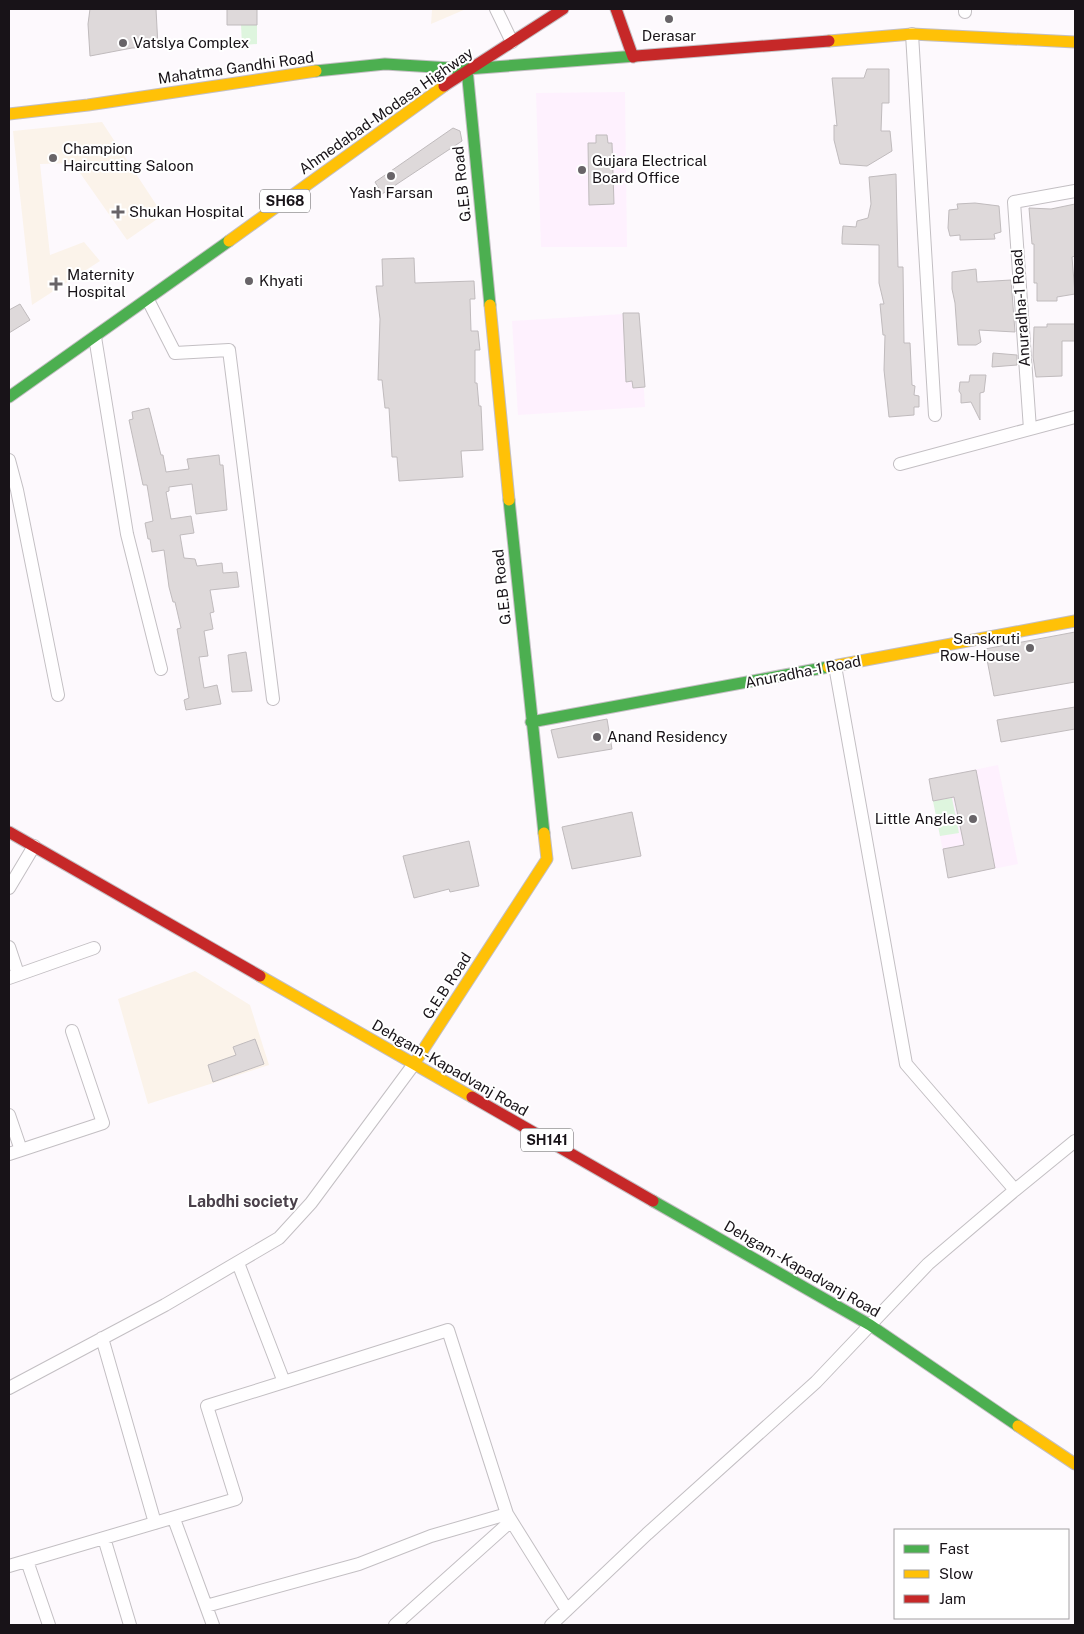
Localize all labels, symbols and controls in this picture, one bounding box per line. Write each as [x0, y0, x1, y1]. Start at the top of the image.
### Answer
marker: Derasar [663, 13, 675, 25]
place label: Derasar [642, 27, 696, 44]
place label: Vatslya Complex [133, 34, 249, 51]
marker: Vatslya Complex [117, 37, 129, 49]
street label: Ahmedabad-Modasa Highway [295, 44, 476, 177]
street label: Mahatma Gandhi Road [157, 48, 315, 87]
place label: Champion Haircutting Saloon [63, 140, 194, 174]
street label: G.E.B Road [449, 145, 474, 223]
marker: Champion Haircutting Saloon [47, 152, 59, 164]
place label: Gujara Electrical Board Office [592, 152, 707, 186]
marker: Gujara Electrical Board Office [576, 164, 588, 176]
marker: Yash Farsan [385, 170, 397, 182]
place label: Yash Farsan [349, 184, 433, 201]
road number: SH68 [260, 190, 310, 212]
place label: Shukan Hospital [129, 203, 244, 220]
marker: Shukan Hospital [111, 205, 125, 219]
street label: Anuradha-1 Road [1008, 249, 1033, 367]
place label: Maternity Hospital [67, 266, 134, 300]
place label: Khyati [259, 272, 303, 289]
marker: Khyati [243, 275, 255, 287]
marker: Maternity Hospital [49, 277, 63, 291]
street label: G.E.B Road [489, 548, 514, 626]
place label: Sanskruti Row-House [940, 630, 1020, 664]
marker: Sanskruti Row-House [1024, 642, 1036, 654]
street label: Anuradha-1 Road [743, 652, 862, 691]
place label: Anand Residency [607, 728, 728, 745]
marker: Anand Residency [591, 731, 603, 743]
place label: Little Angles [875, 810, 963, 827]
marker: Little Angles [967, 813, 979, 825]
street label: G.E.B Road [419, 949, 474, 1022]
street label: Dehgam -Kapadvanj Road [369, 1016, 531, 1119]
road number: SH141 [521, 1128, 573, 1152]
district label: Labdhi society [188, 1192, 298, 1211]
street label: Dehgam -Kapadvanj Road [721, 1217, 883, 1320]
legend [894, 1529, 1069, 1619]
text: Fast [939, 1540, 969, 1557]
text: Slow [939, 1565, 974, 1582]
text: Jam [939, 1590, 966, 1607]

